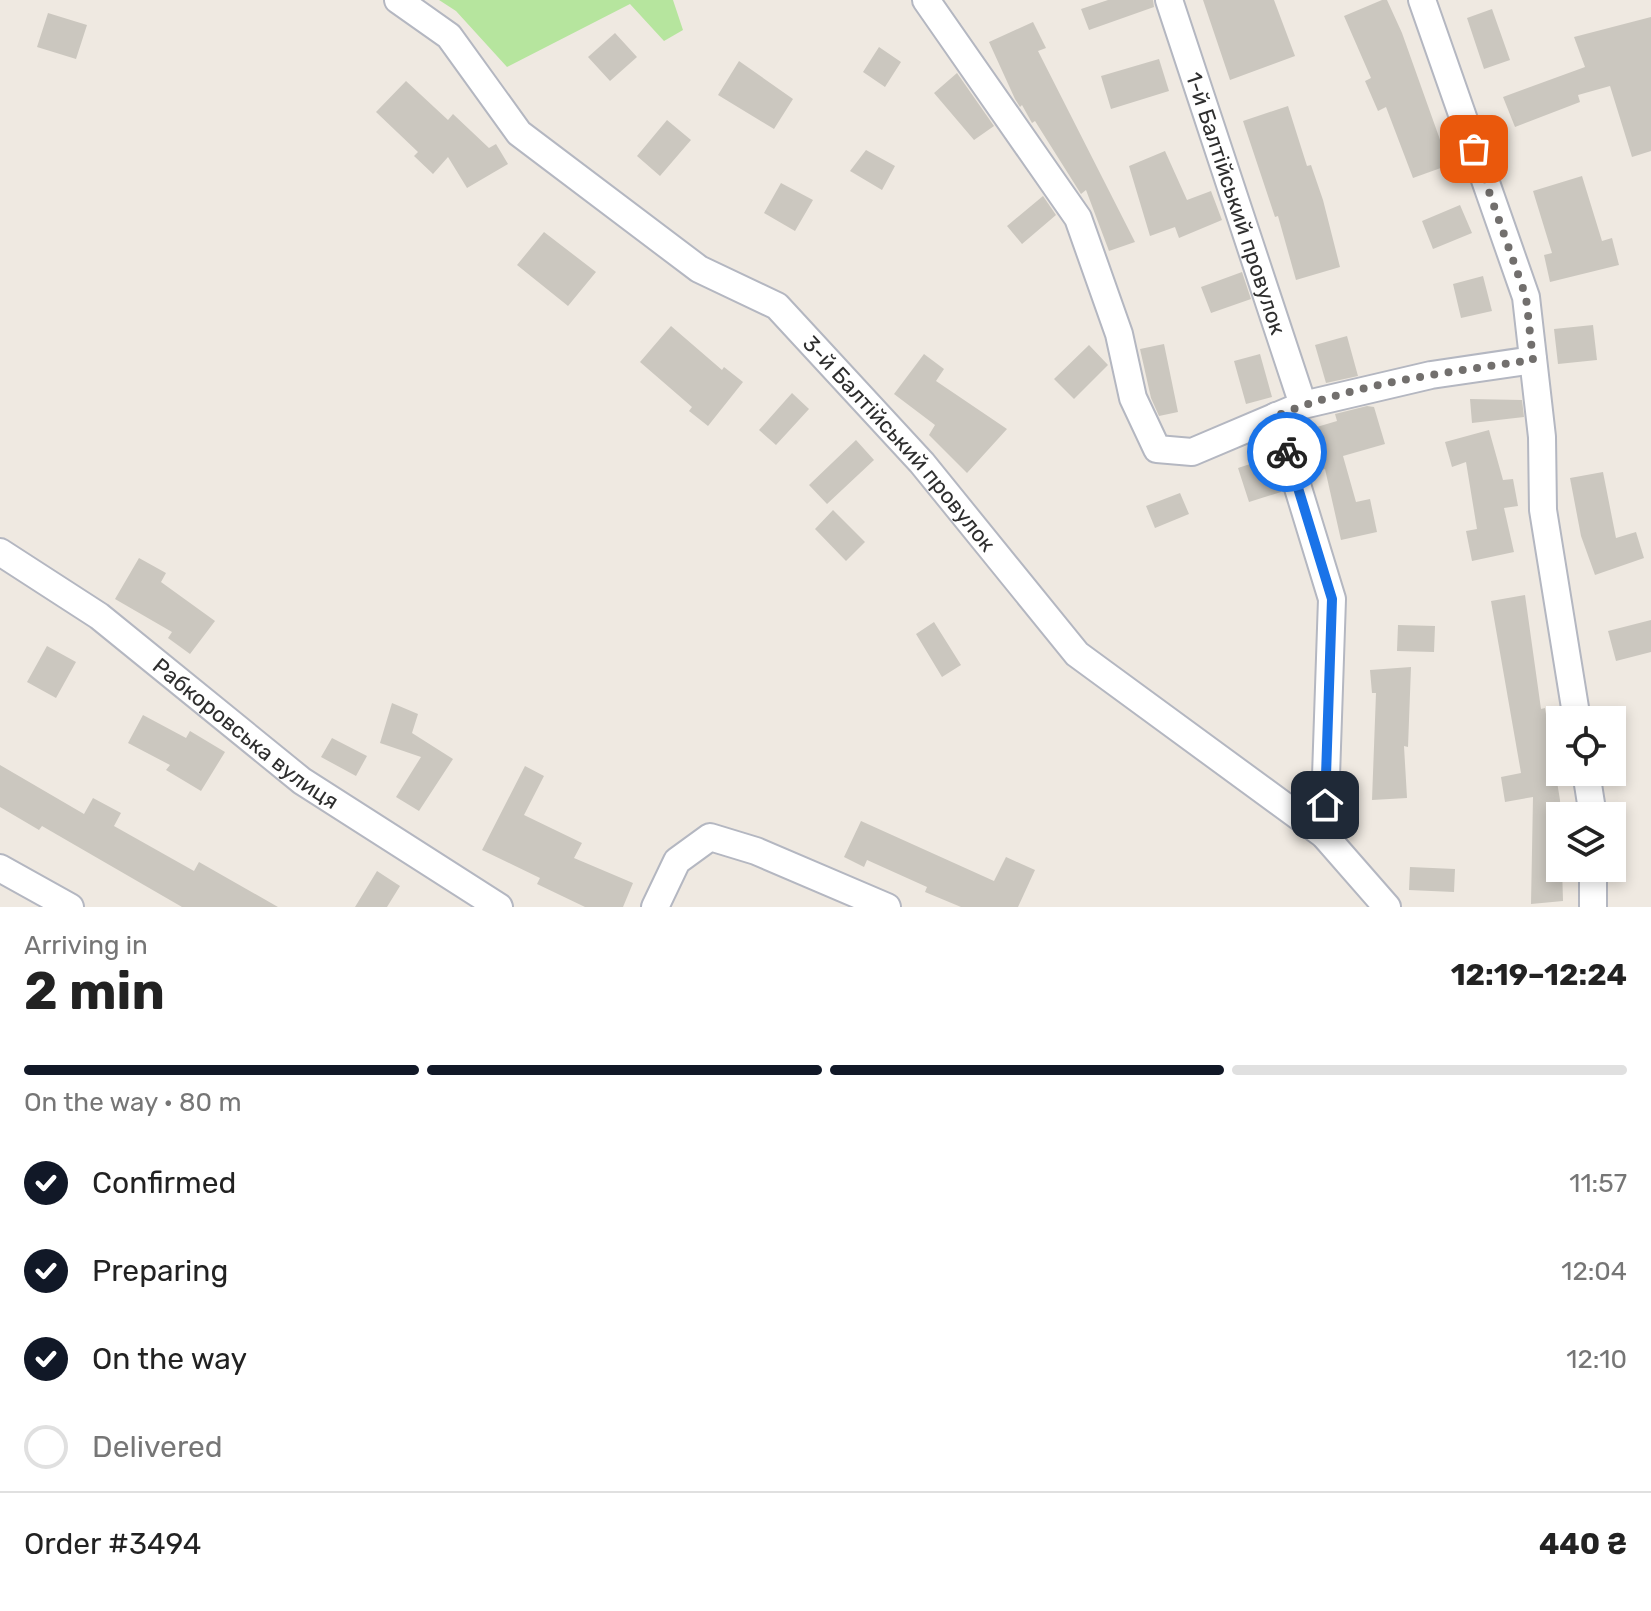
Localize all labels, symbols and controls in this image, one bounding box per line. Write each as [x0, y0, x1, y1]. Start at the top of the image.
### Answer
street label: 1-й Балтійський провулок [1180, 68, 1292, 338]
pin [1440, 115, 1508, 183]
icon: bag [1452, 127, 1496, 171]
street label: 3-й Балтійський провулок [797, 330, 1002, 557]
courier [1247, 412, 1327, 492]
icon: bike [1265, 430, 1309, 474]
street label: Рабкоровська вулиця [148, 652, 344, 815]
map controls [1546, 706, 1626, 882]
button: locate [1546, 706, 1626, 786]
pin [1291, 771, 1359, 839]
icon: home [1303, 783, 1347, 827]
button: layers [1546, 802, 1626, 882]
text: Arriving in [24, 930, 148, 961]
text: 12:19–12:24 [1451, 957, 1627, 993]
text: 2 min [24, 960, 165, 1022]
text: On the way · 80 m [24, 1087, 242, 1118]
icon: check [24, 1161, 68, 1205]
text: Confirmed [92, 1165, 236, 1201]
text: 11:57 [1569, 1168, 1627, 1199]
icon: check [24, 1249, 68, 1293]
text: Preparing [92, 1253, 228, 1289]
text: 12:04 [1561, 1256, 1627, 1287]
icon: check [24, 1337, 68, 1381]
text: On the way [92, 1341, 247, 1377]
text: 12:10 [1566, 1344, 1627, 1375]
text: Delivered [92, 1429, 223, 1465]
text: Order #3494 [24, 1526, 201, 1562]
text: 440 ₴ [1539, 1526, 1627, 1562]

